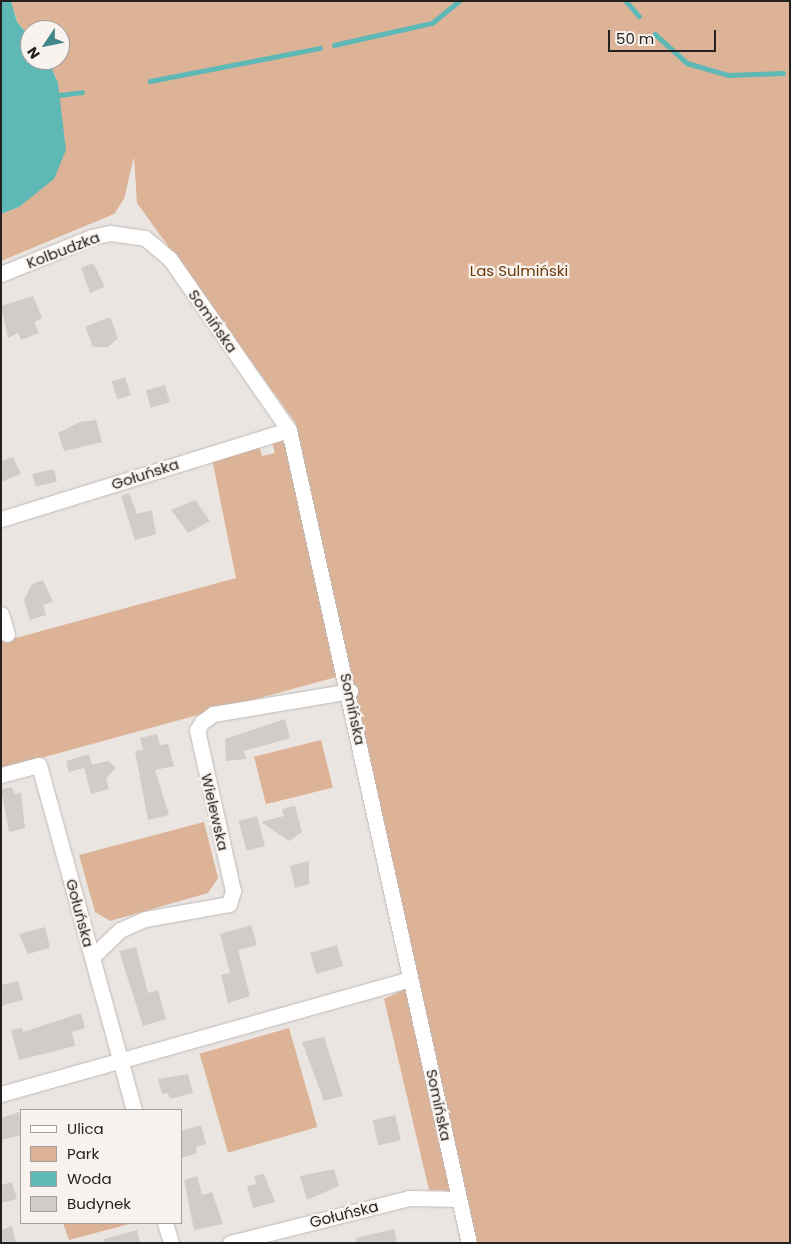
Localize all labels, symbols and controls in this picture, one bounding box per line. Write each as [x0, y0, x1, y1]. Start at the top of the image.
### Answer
north arrow [20, 20, 70, 70]
scale bar [611, 20, 718, 52]
text: 50 m [616, 28, 654, 49]
text: N [22, 43, 45, 63]
street label: Kolbudzka [24, 228, 102, 272]
park label: Las Sulmiński [470, 262, 568, 280]
street label: Somińska [185, 286, 241, 356]
street label: Gołuńska [109, 455, 181, 493]
street label: Somińska [337, 672, 369, 746]
street label: Wielewska [197, 772, 233, 852]
street label: Gołuńska [62, 877, 98, 949]
street label: Somińska [423, 1068, 455, 1142]
legend [20, 1109, 182, 1224]
text: Ulica [67, 1118, 104, 1139]
text: Park [67, 1143, 99, 1164]
text: Woda [67, 1168, 112, 1189]
text: Budynek [67, 1193, 131, 1214]
street label: Gołuńska [308, 1197, 380, 1231]

